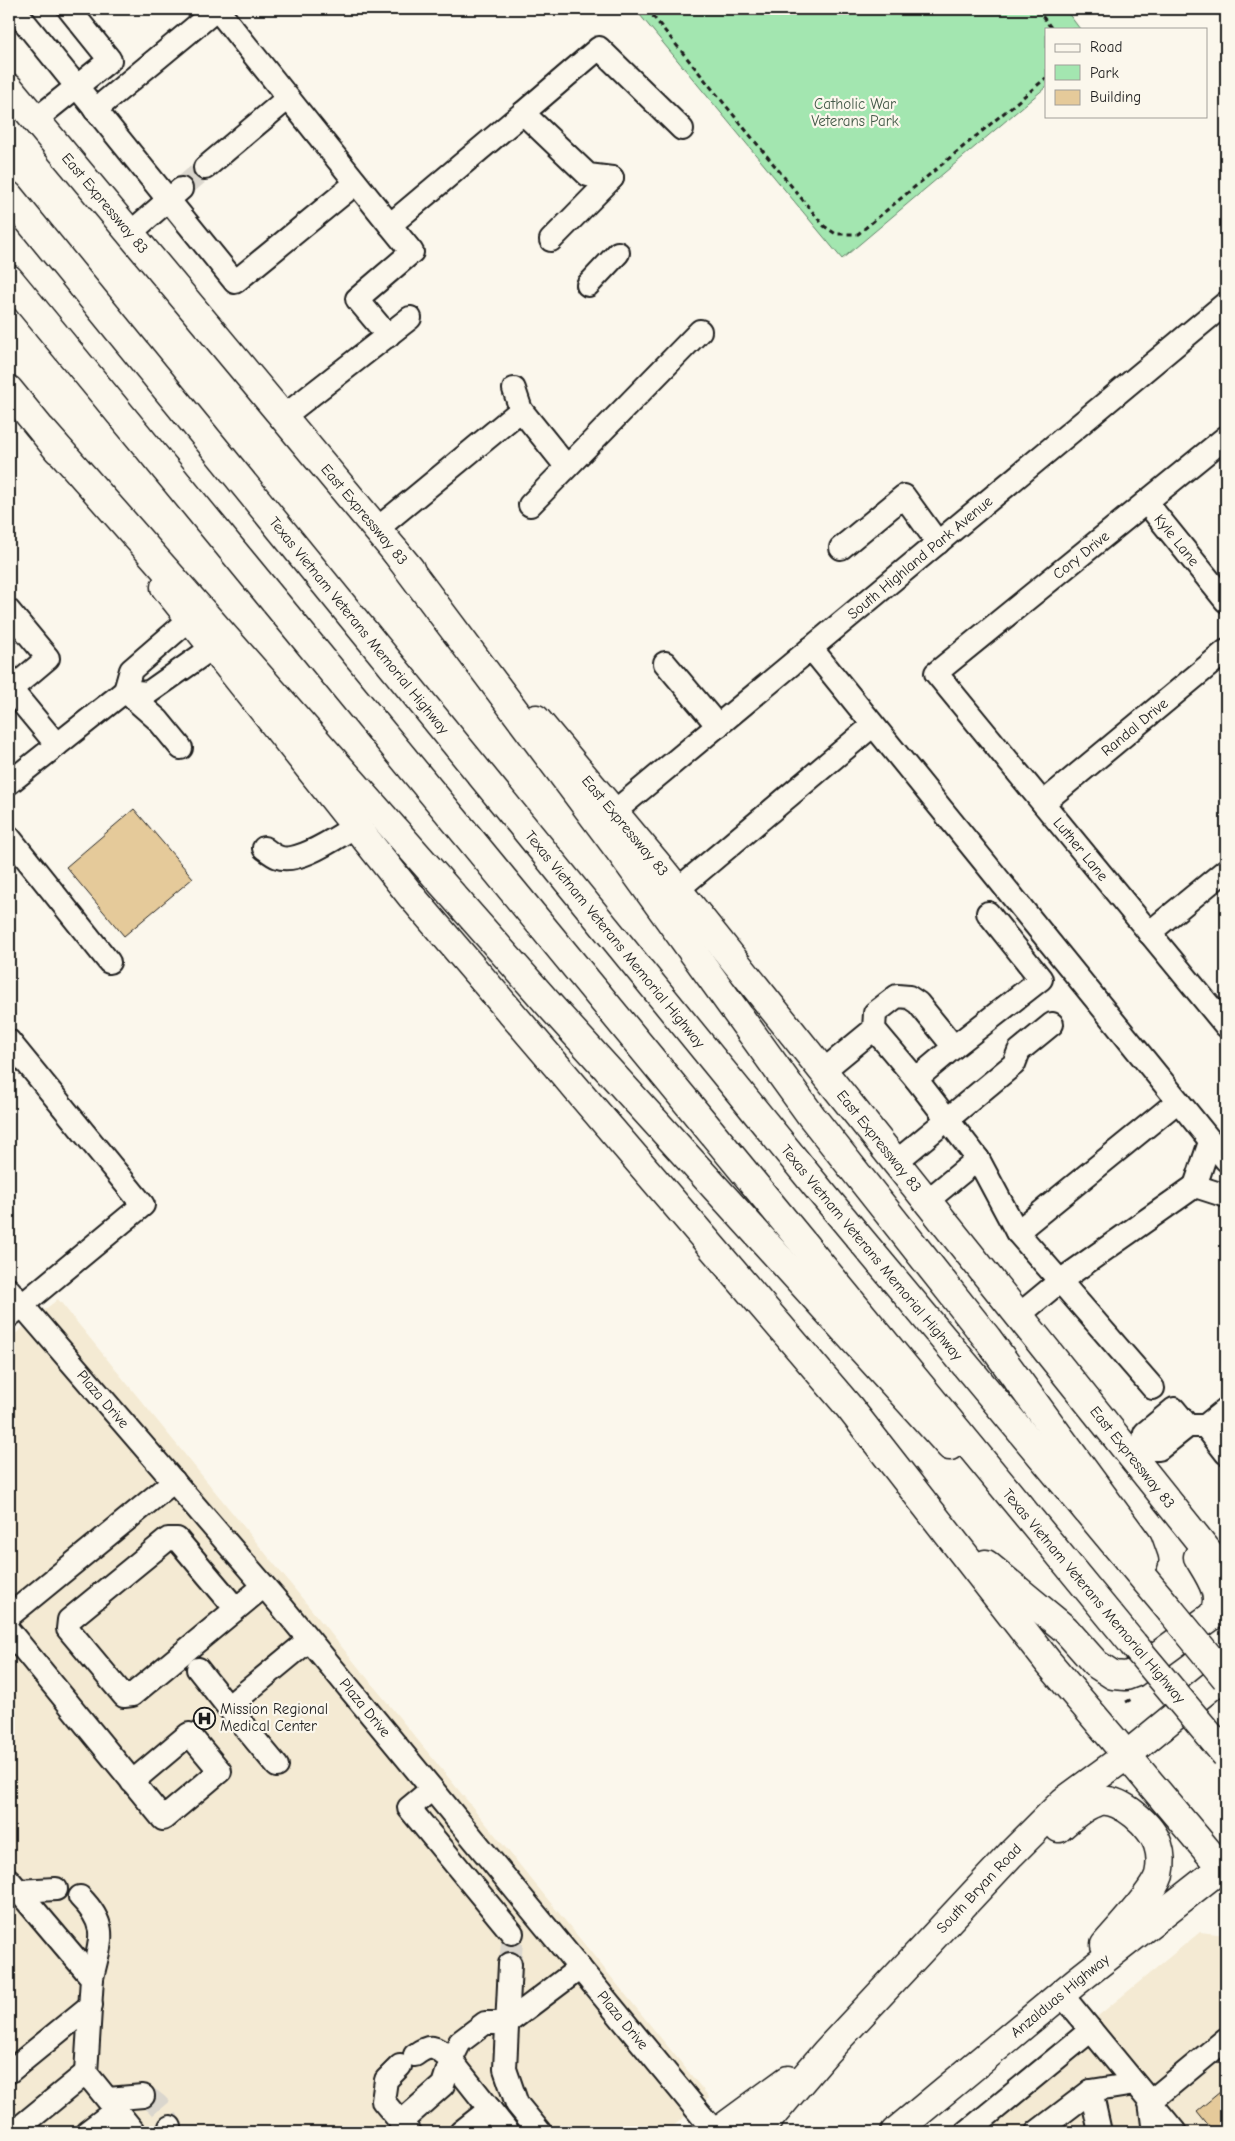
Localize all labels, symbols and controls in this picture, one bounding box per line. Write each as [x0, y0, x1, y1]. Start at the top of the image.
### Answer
legend [1045, 28, 1208, 118]
text: Road [1090, 38, 1122, 56]
text: Park [1090, 64, 1119, 82]
text: Building [1090, 88, 1141, 106]
park label: Catholic War Veterans Park [811, 95, 900, 130]
street label: East Expressway 83 [58, 149, 152, 257]
street label: East Expressway 83 [317, 460, 412, 568]
street label: South Highland Park Avenue [844, 492, 997, 623]
street label: Kyle Lane [1150, 510, 1204, 570]
street label: Texas Vietnam Veterans Memorial Highway [265, 513, 453, 738]
street label: Cory Drive [1049, 527, 1113, 583]
street label: Randal Drive [1098, 694, 1172, 760]
street label: East Expressway 83 [578, 772, 672, 880]
street label: Luther Lane [1050, 814, 1112, 885]
street label: Texas Vietnam Veterans Memorial Highway [521, 827, 709, 1052]
street label: East Expressway 83 [833, 1086, 925, 1196]
street label: Texas Vietnam Veterans Memorial Highway [777, 1141, 967, 1364]
street label: Plaza Drive [73, 1366, 133, 1432]
street label: East Expressway 83 [1086, 1402, 1179, 1512]
street label: Texas Vietnam Veterans Memorial Highway [999, 1485, 1189, 1707]
street label: Plaza Drive [336, 1675, 395, 1741]
place label: Mission Regional Medical Center [220, 1700, 328, 1735]
hospital icon: Mission Regional Medical Center [192, 1706, 216, 1730]
street label: South Bryan Road [933, 1840, 1025, 1937]
street label: Anzalduas Highway [1007, 1950, 1113, 2041]
street label: Plaza Drive [593, 1987, 653, 2054]

